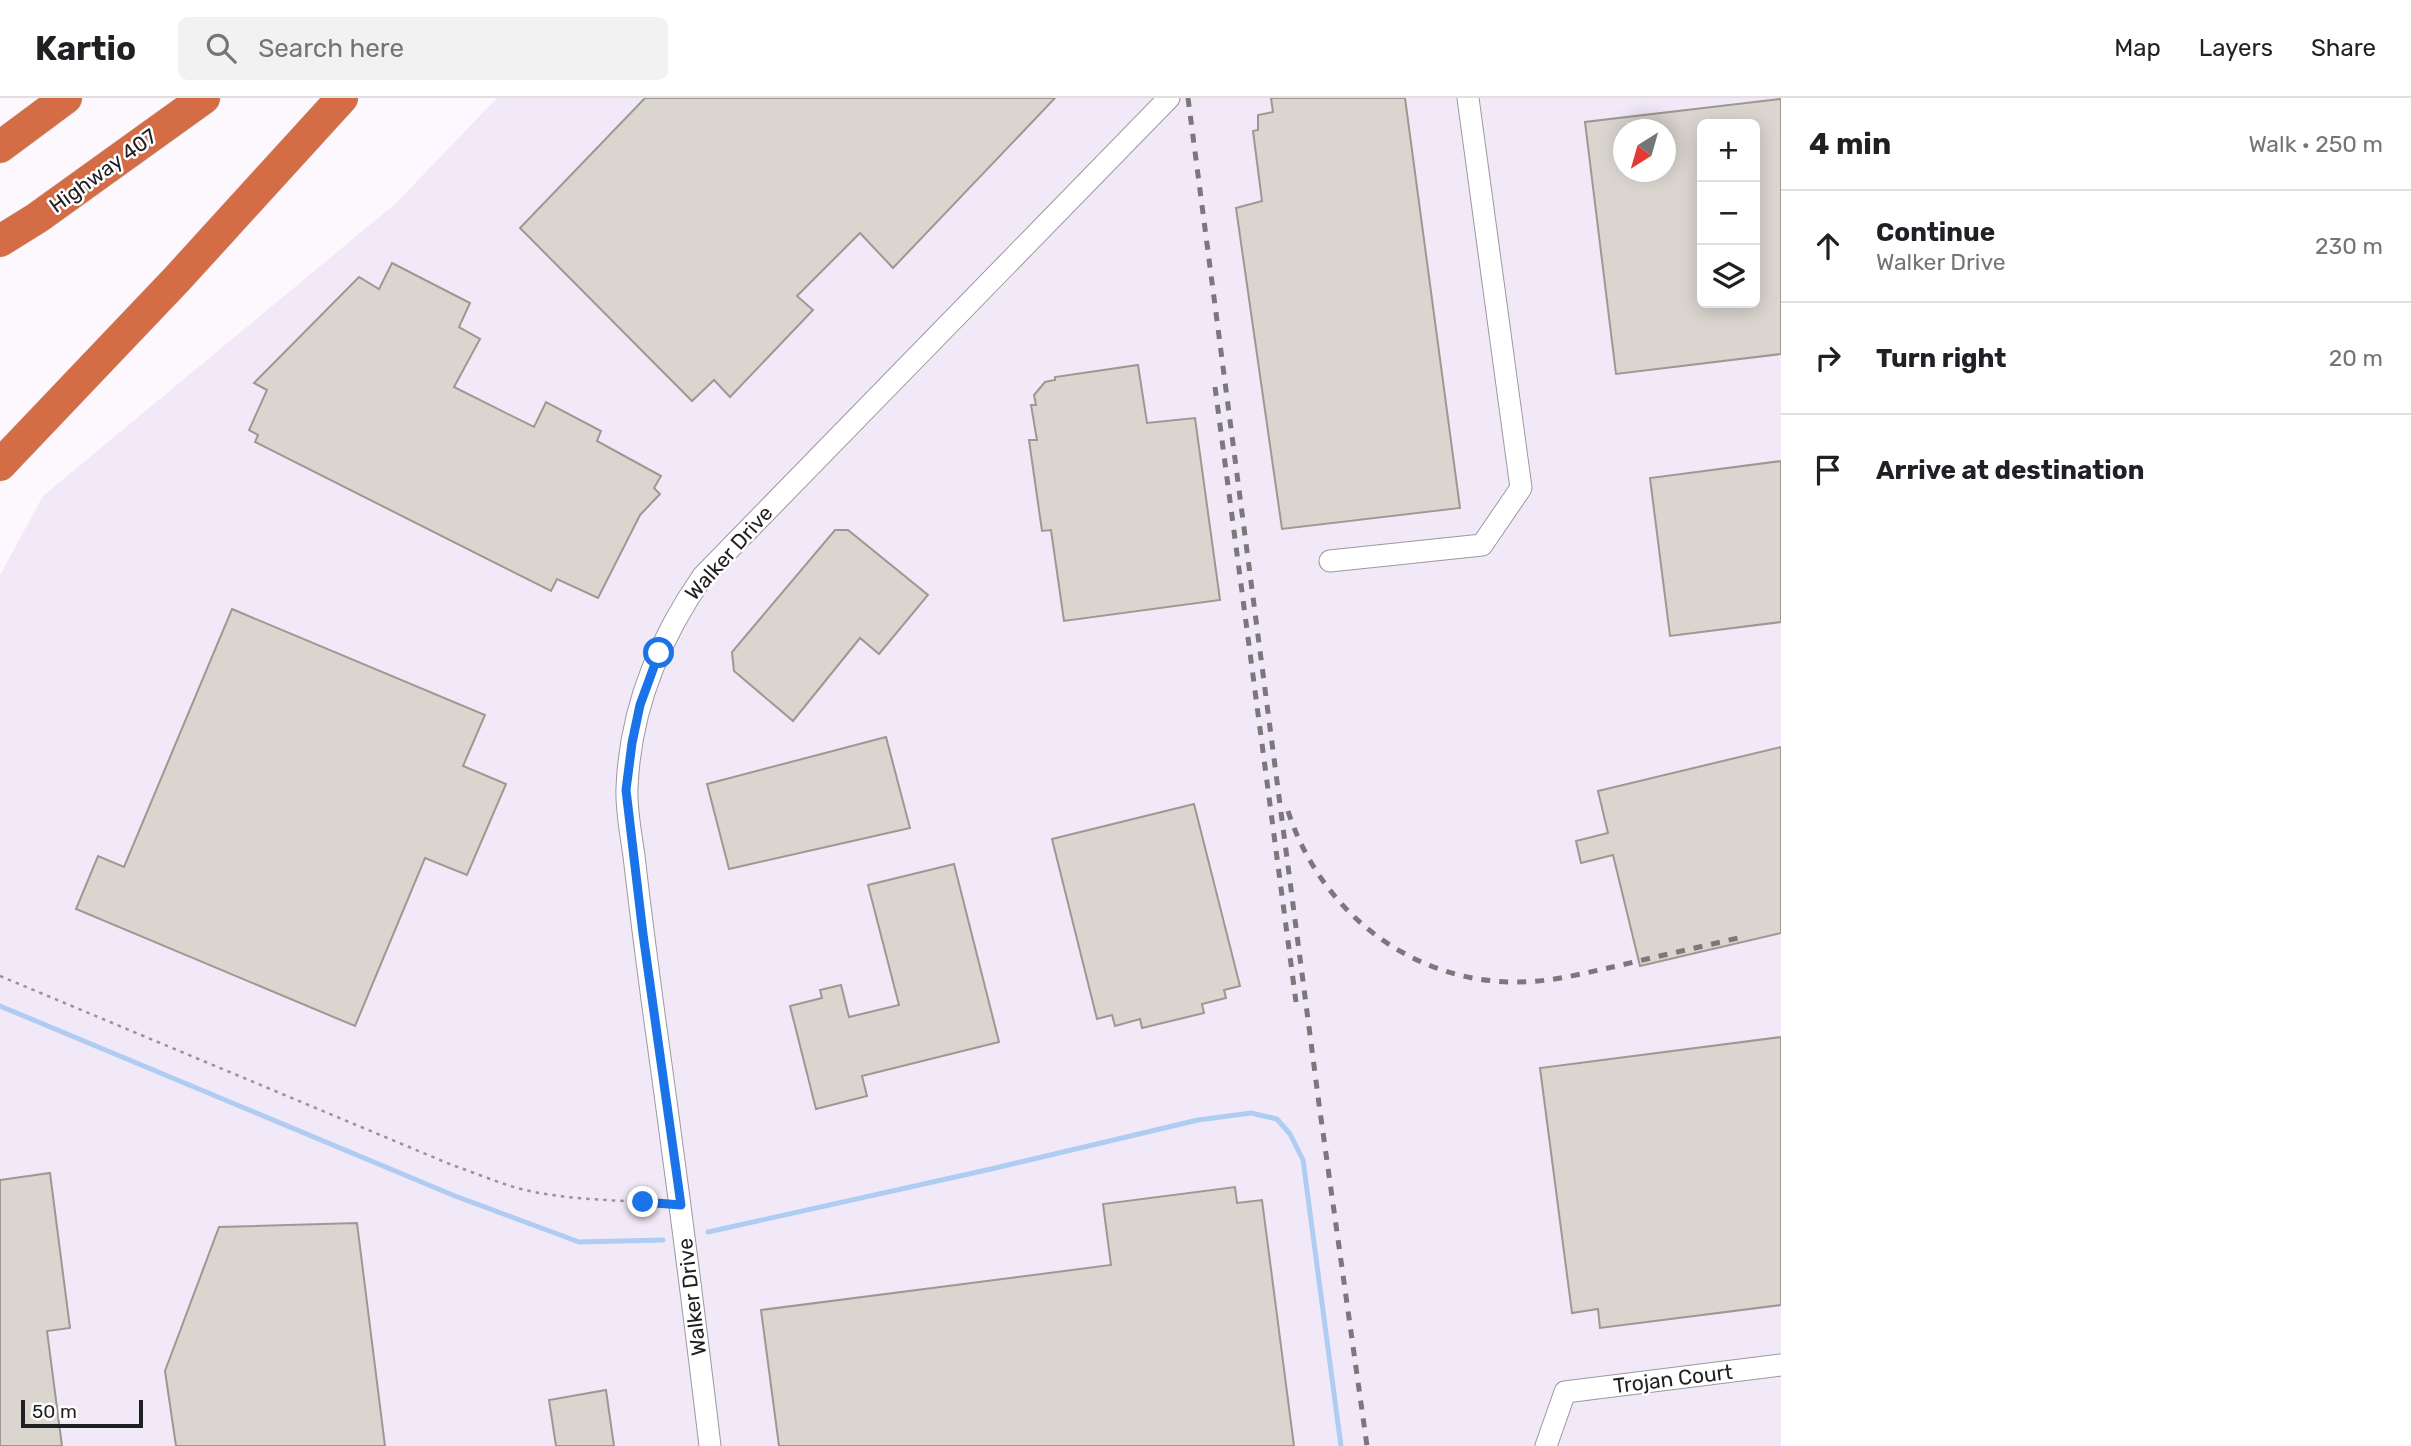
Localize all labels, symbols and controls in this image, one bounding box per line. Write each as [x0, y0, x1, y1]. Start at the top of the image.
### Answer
search box [178, 17, 668, 80]
text: Kartio [35, 29, 136, 68]
icon: search [202, 29, 240, 67]
text: Search here [258, 33, 404, 64]
text: Map [2114, 34, 2161, 62]
text: Layers [2199, 34, 2273, 62]
text: Share [2311, 34, 2376, 62]
north arrow [1613, 119, 1676, 182]
map controls [1697, 119, 1760, 308]
button: + [1697, 119, 1760, 182]
street label: Highway 407 [44, 123, 161, 218]
text: 4 min [1809, 126, 1891, 162]
text: Walk · 250 m [2248, 130, 2383, 158]
button: − [1697, 182, 1760, 245]
text: Continue [1876, 217, 1995, 248]
icon: ahead [1809, 227, 1847, 265]
text: 230 m [2315, 232, 2383, 260]
button: layers [1697, 245, 1760, 308]
text: Walker Drive [1876, 248, 2006, 276]
icon: right [1809, 339, 1847, 377]
text: Turn right [1876, 343, 2006, 374]
text: 20 m [2329, 344, 2383, 372]
icon: arrive [1809, 451, 1847, 489]
text: Arrive at destination [1876, 455, 2144, 486]
street label: Walker Drive [680, 500, 778, 605]
route start [643, 637, 674, 668]
route end [627, 1186, 658, 1217]
street label: Walker Drive [672, 1237, 711, 1357]
street label: Trojan Court [1612, 1359, 1734, 1398]
scale bar [21, 1397, 144, 1429]
text: 50 m [32, 1400, 77, 1423]

